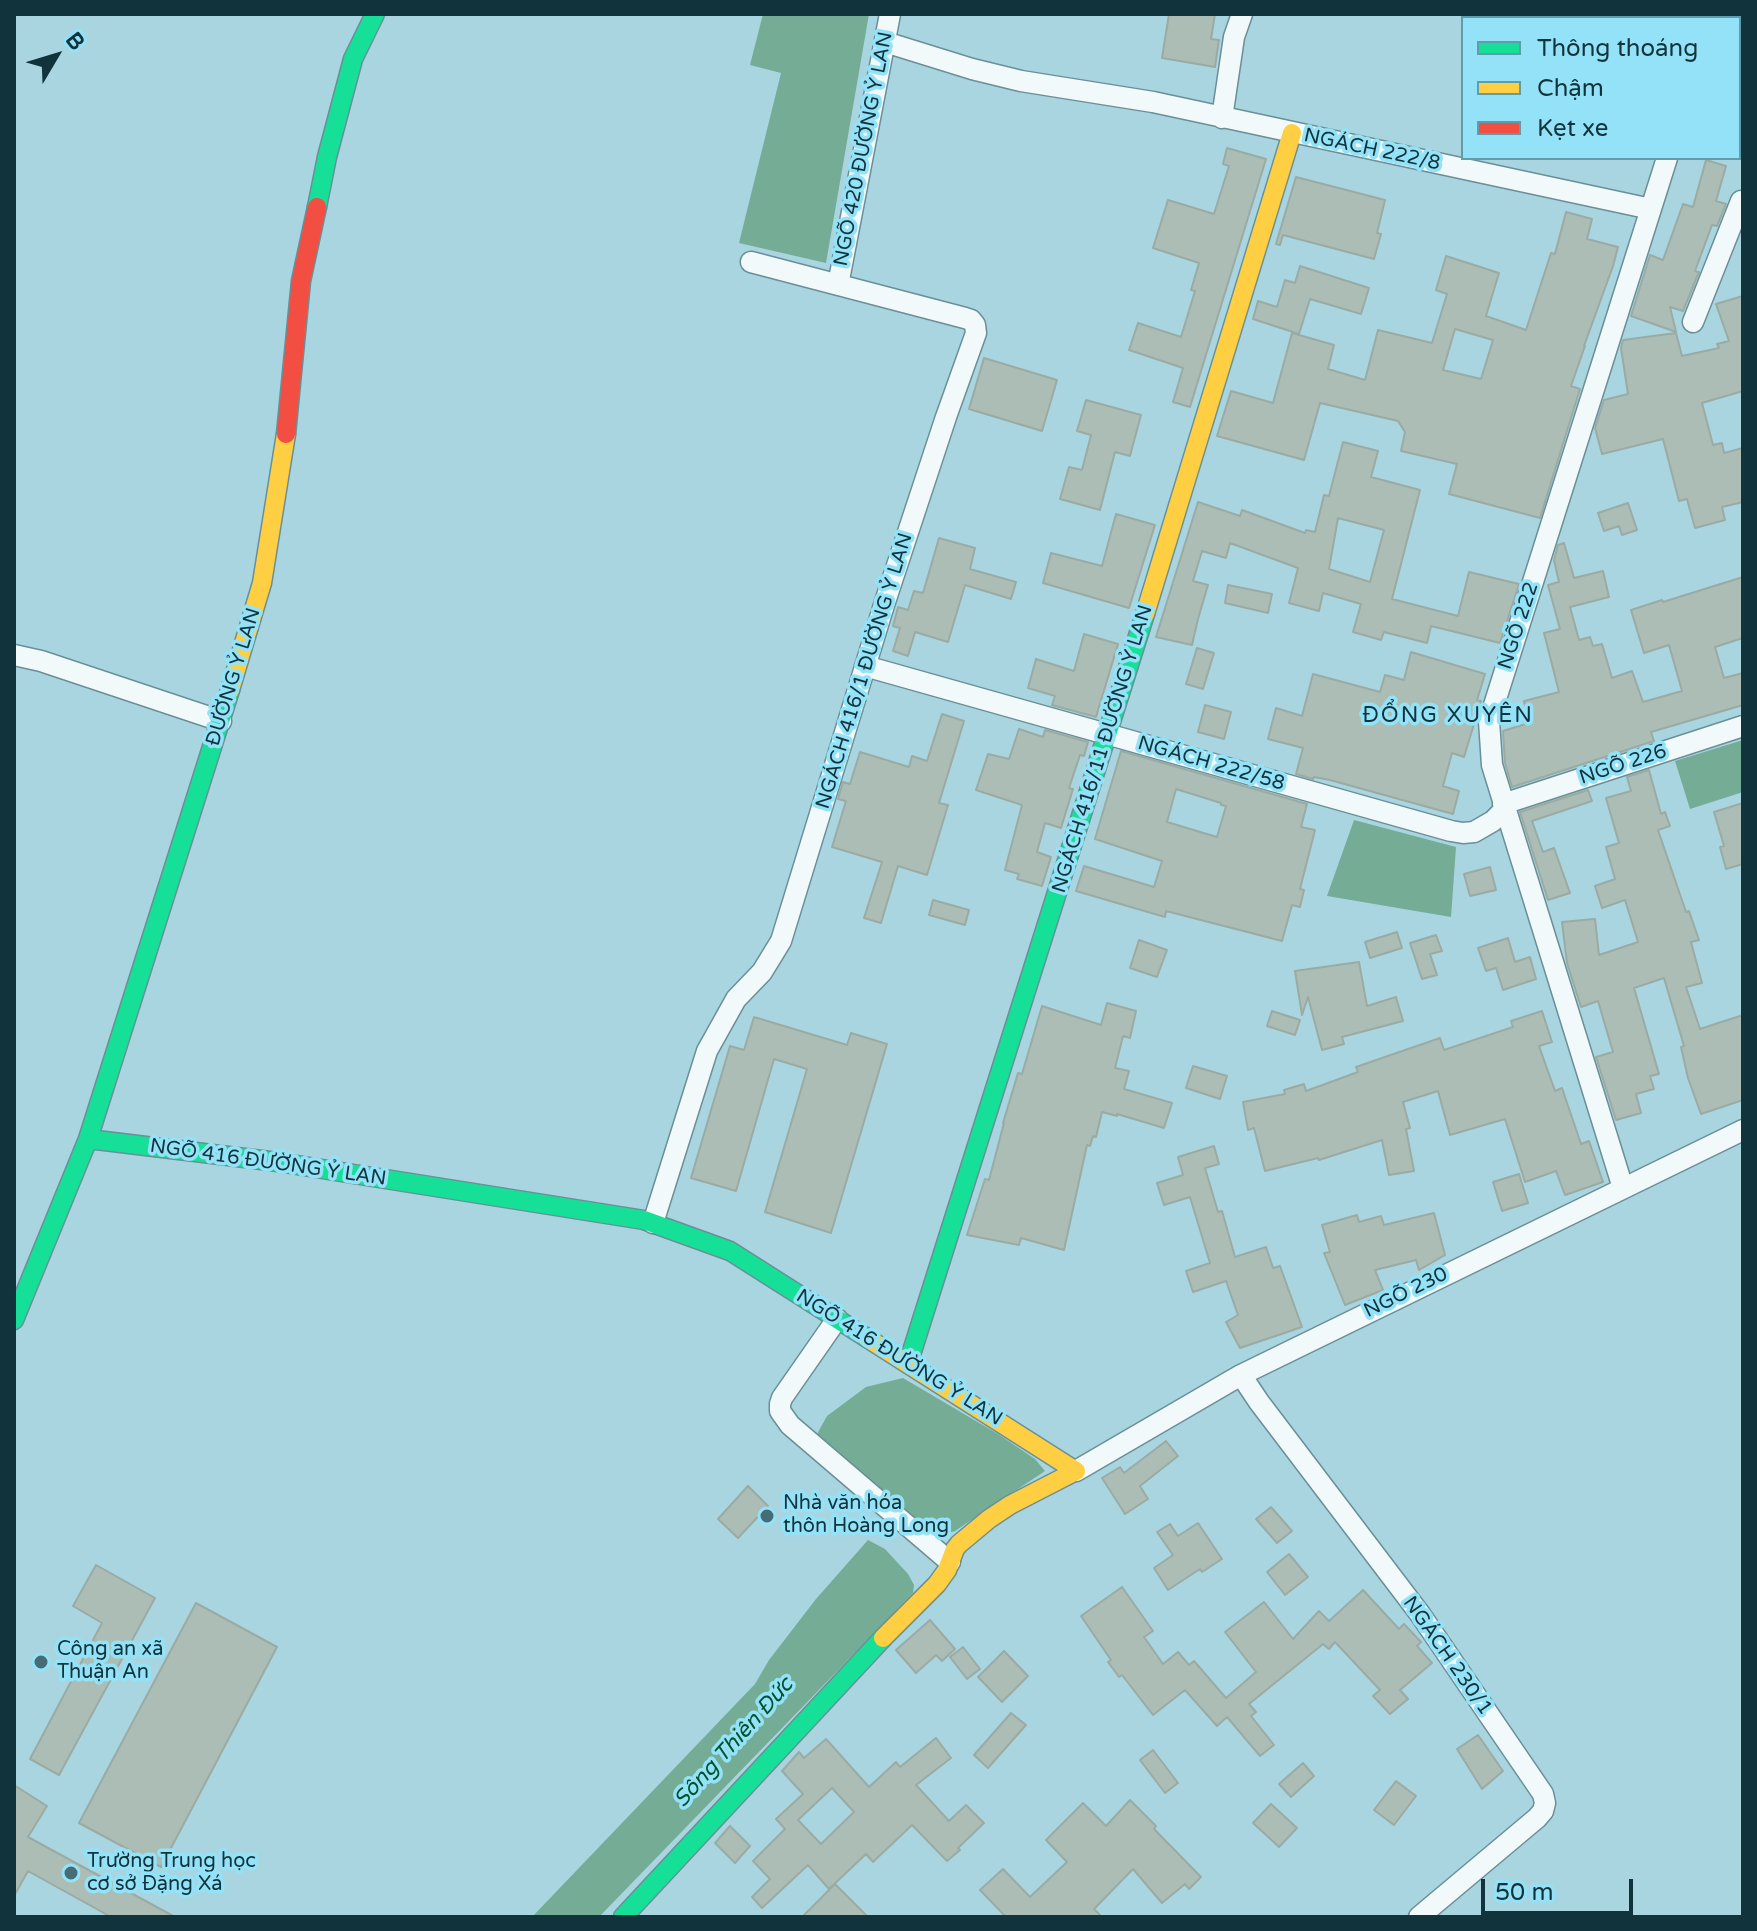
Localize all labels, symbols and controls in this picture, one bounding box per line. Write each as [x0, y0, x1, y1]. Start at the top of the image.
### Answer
north arrow [16, 16, 96, 96]
legend [1461, 16, 1741, 160]
text: B [60, 27, 90, 55]
street label: NGÕ 420 ĐƯỜNG Ỷ LAN [829, 30, 899, 268]
text: Thông thoáng [1537, 34, 1698, 63]
text: Chậm [1537, 74, 1604, 103]
text: Kẹt xe [1537, 114, 1608, 143]
street label: NGÁCH 222/8 [1302, 124, 1442, 176]
street label: NGÁCH 416/1 ĐƯỜNG Ỷ LAN [812, 530, 918, 812]
street label: NGÕ 222 [1494, 579, 1544, 673]
street label: NGÁCH 416/11 ĐƯỜNG Ỷ LAN [1048, 602, 1158, 896]
street label: ĐƯỜNG Ỷ LAN [202, 605, 266, 749]
district label: ĐỔNG XUYÊN [1362, 703, 1534, 729]
street label: NGÁCH 222/58 [1135, 732, 1287, 796]
street label: NGÕ 226 [1576, 740, 1670, 790]
street label: NGÕ 416 ĐƯỜNG Ỷ LAN [148, 1135, 388, 1191]
street label: NGÕ 230 [1360, 1262, 1452, 1324]
street label: NGÕ 416 ĐƯỜNG Ỷ LAN [791, 1285, 1007, 1431]
place label: Nhà văn hóa thôn Hoàng Long [783, 1492, 949, 1539]
marker: Nhà văn hóa thôn Hoàng Long [758, 1507, 776, 1525]
street label: NGÁCH 230/1 [1397, 1592, 1497, 1720]
place label: Công an xã Thuận An [57, 1638, 163, 1685]
marker: Công an xã Thuận An [32, 1653, 50, 1671]
water label: Sông Thiên Đức [669, 1673, 799, 1813]
place label: Trường Trung học cơ sở Đặng Xá [87, 1850, 256, 1897]
scale bar [1485, 1863, 1637, 1913]
marker: Trường Trung học cơ sở Đặng Xá [62, 1864, 80, 1882]
text: 50 m [1495, 1878, 1553, 1907]

